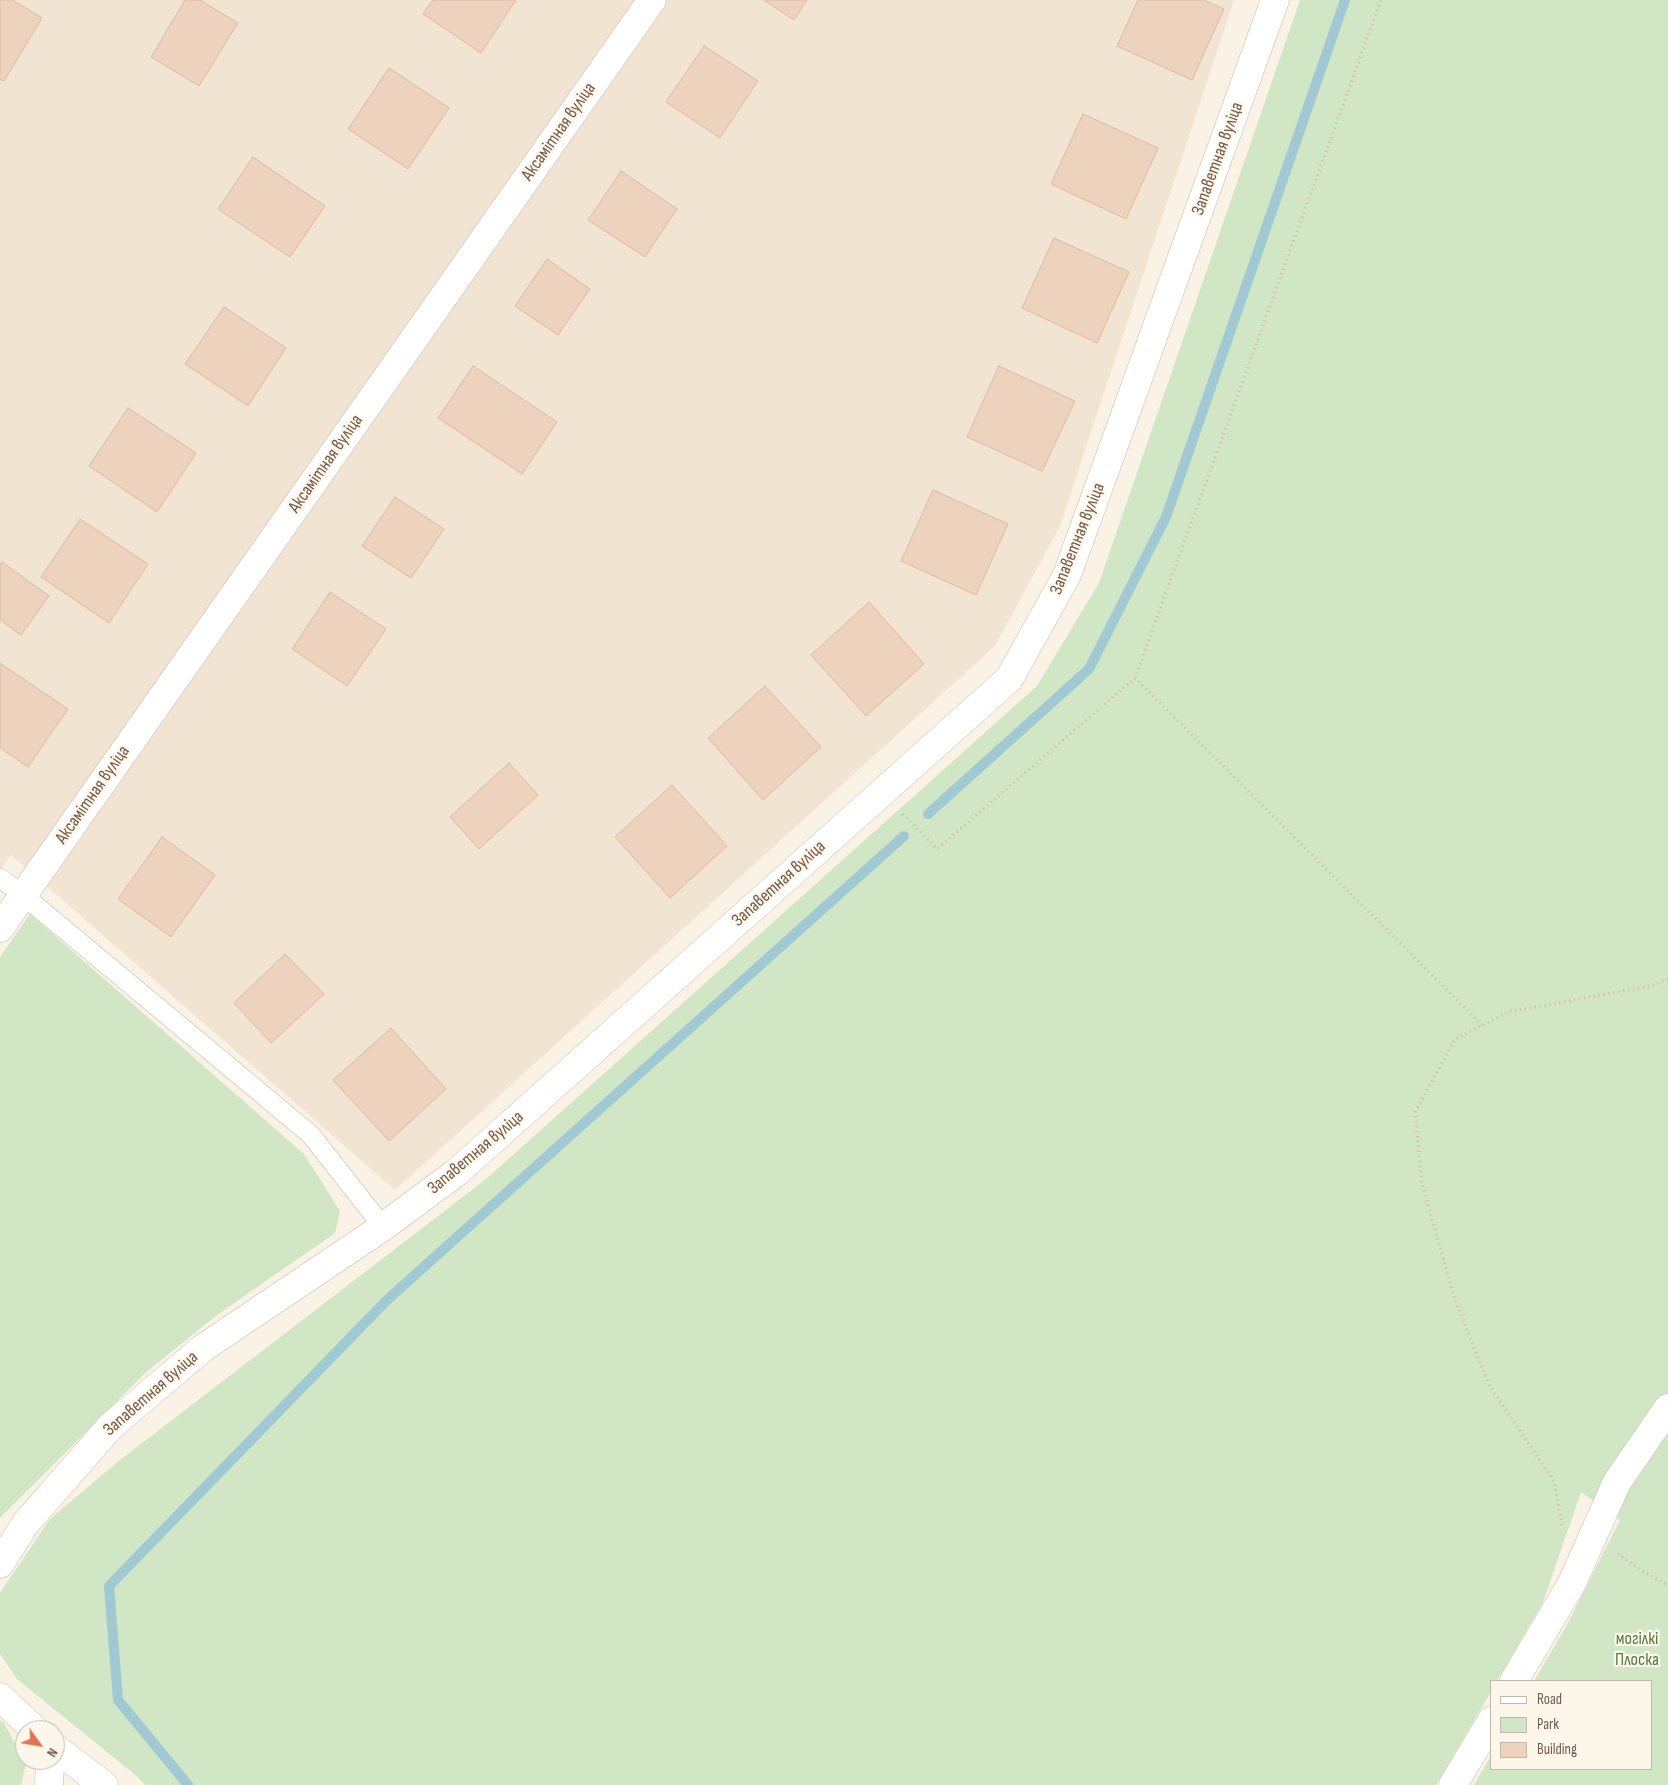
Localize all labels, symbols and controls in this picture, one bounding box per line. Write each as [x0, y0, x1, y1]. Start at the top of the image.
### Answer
street label: Аксамітная вуліца [517, 79, 601, 185]
street label: Запаветная вуліца [1188, 100, 1248, 218]
street label: Аксамітная вуліца [284, 411, 368, 517]
street label: Запаветная вуліца [1046, 480, 1110, 598]
street label: Аксамітная вуліца [51, 742, 135, 848]
street label: Запаветная вуліца [728, 836, 830, 932]
street label: Запаветная вуліца [424, 1107, 528, 1199]
street label: Запаветная вуліца [99, 1347, 203, 1441]
park label: могілкі Плоска [1615, 1628, 1659, 1670]
legend [1490, 1680, 1653, 1770]
text: Road [1537, 1690, 1562, 1709]
text: Park [1537, 1715, 1559, 1734]
north arrow [15, 1720, 65, 1770]
text: Building [1537, 1740, 1577, 1759]
text: N [43, 1745, 61, 1760]

